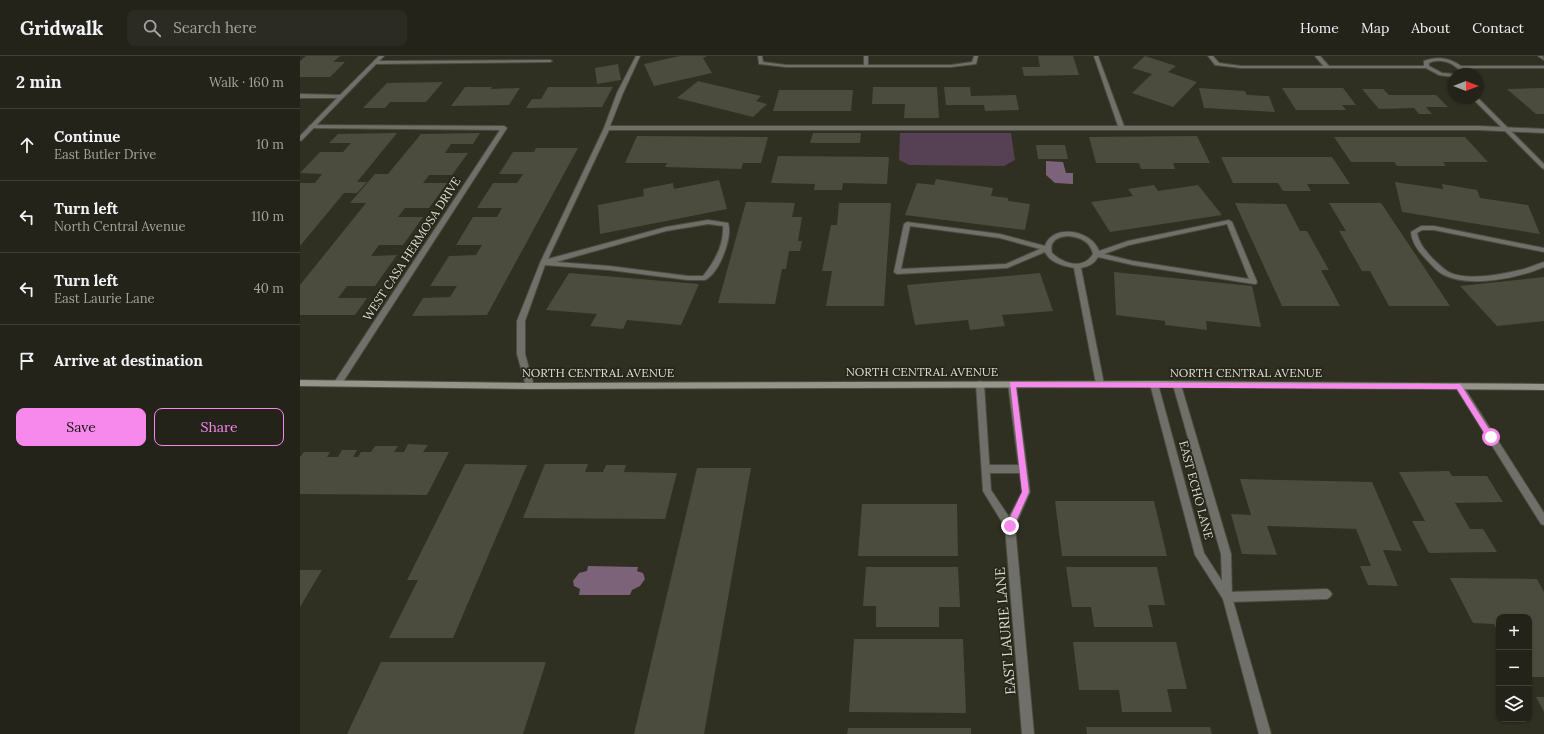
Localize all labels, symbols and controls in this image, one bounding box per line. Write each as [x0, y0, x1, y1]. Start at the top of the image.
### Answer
search box [127, 10, 407, 46]
text: Gridwalk [20, 16, 103, 40]
icon: search [141, 17, 163, 39]
text: Search here [173, 18, 257, 37]
text: Home [1300, 19, 1339, 37]
text: Map [1361, 19, 1389, 37]
text: About [1411, 19, 1450, 37]
text: Contact [1472, 19, 1524, 37]
north arrow [1448, 68, 1484, 104]
text: 2 min [16, 71, 62, 93]
text: Walk · 160 m [209, 74, 284, 91]
text: Continue [54, 127, 120, 146]
icon: ahead [16, 134, 38, 156]
text: 10 m [256, 136, 284, 153]
text: East Butler Drive [54, 146, 156, 163]
street label: WEST CASA HERMOSA DRIVE [359, 174, 464, 323]
text: Turn left [54, 199, 118, 218]
icon: left [16, 206, 38, 228]
text: 110 m [251, 208, 284, 225]
text: North Central Avenue [54, 218, 186, 235]
text: Turn left [54, 271, 118, 290]
icon: left [16, 278, 38, 300]
text: 40 m [254, 280, 284, 297]
text: East Laurie Lane [54, 290, 155, 307]
icon: arrive [16, 350, 38, 372]
text: Arrive at destination [54, 351, 203, 370]
street label: NORTH CENTRAL AVENUE [846, 364, 998, 379]
street label: NORTH CENTRAL AVENUE [522, 365, 674, 380]
street label: NORTH CENTRAL AVENUE [1170, 365, 1322, 380]
button: Save [16, 408, 146, 446]
button: Share [154, 408, 284, 446]
route start [1482, 428, 1500, 446]
street label: EAST ECHO LANE [1176, 439, 1217, 541]
route end [1001, 517, 1019, 535]
street label: EAST LAURIE LANE [990, 566, 1020, 695]
map controls [1496, 614, 1532, 722]
button: + [1496, 614, 1532, 650]
button: − [1496, 650, 1532, 686]
button: layers [1496, 686, 1532, 722]

